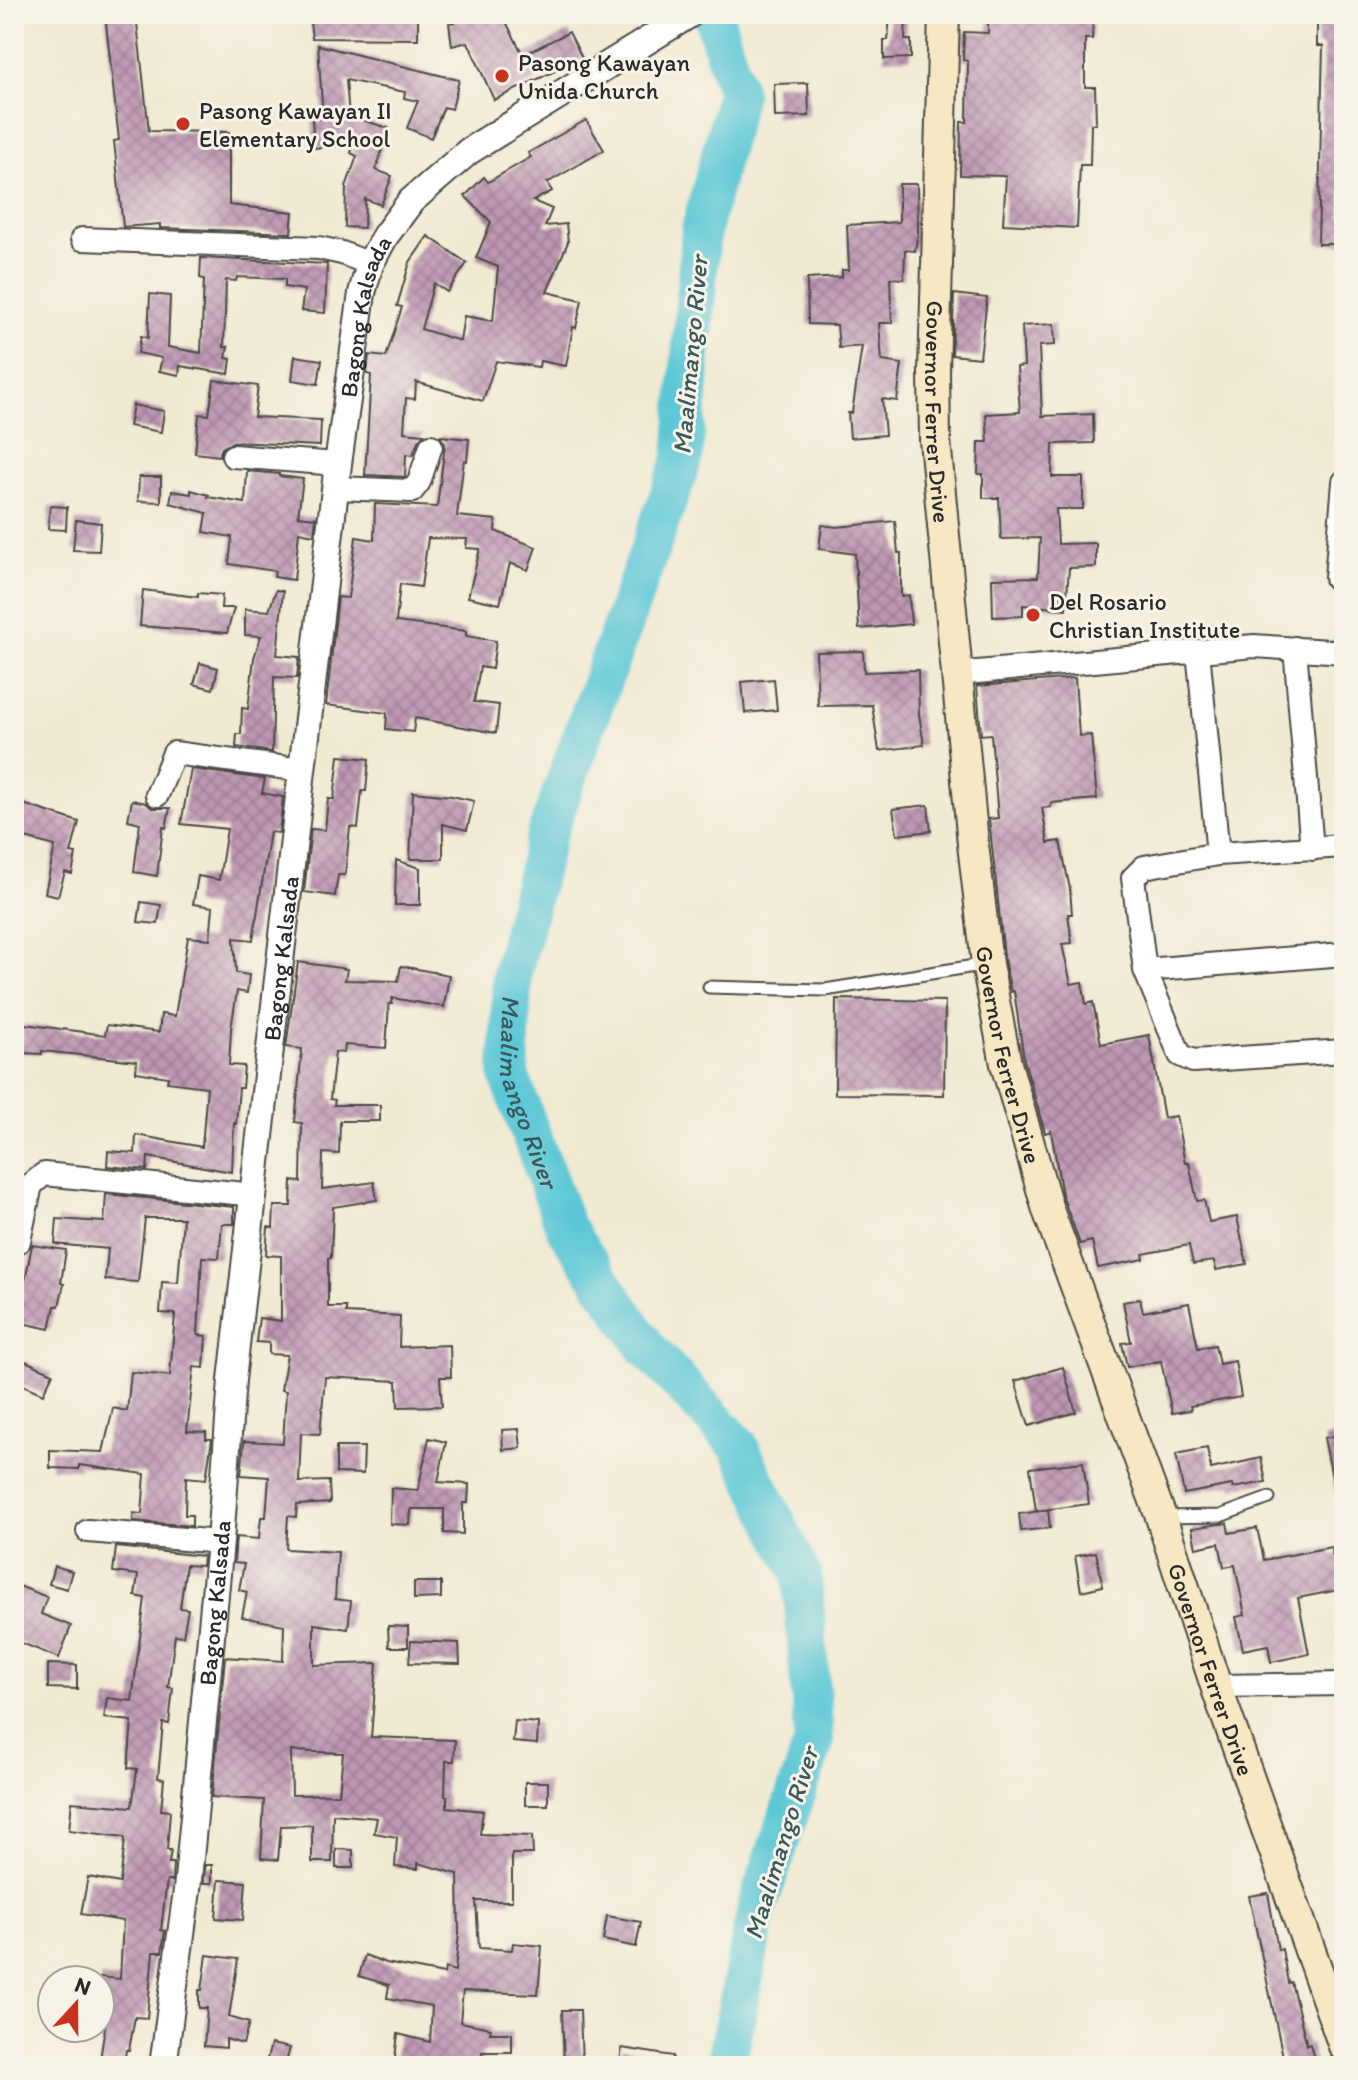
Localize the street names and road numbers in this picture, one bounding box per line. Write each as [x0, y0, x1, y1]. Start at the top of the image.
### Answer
street label: Bagong Kalsada [333, 230, 397, 399]
street label: Governor Ferrer Drive [919, 300, 957, 524]
street label: Bagong Kalsada [257, 874, 304, 1042]
street label: Governor Ferrer Drive [970, 944, 1048, 1167]
street label: Bagong Kalsada [192, 1519, 236, 1687]
street label: Governor Ferrer Drive [1162, 1559, 1261, 1779]

